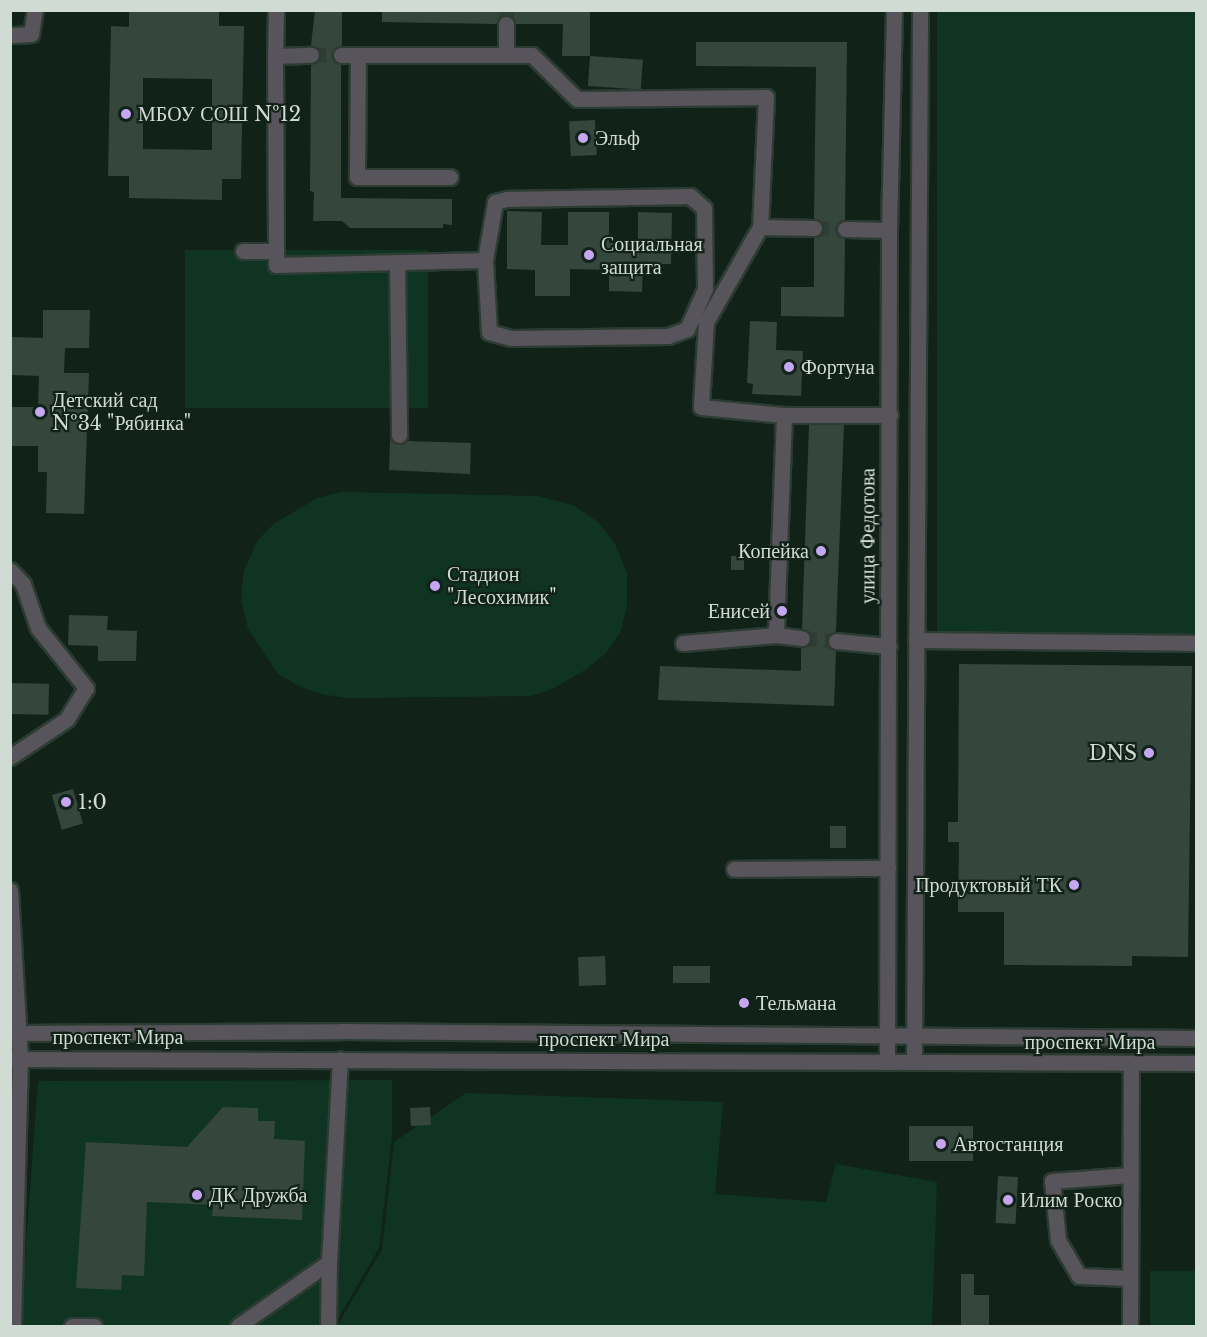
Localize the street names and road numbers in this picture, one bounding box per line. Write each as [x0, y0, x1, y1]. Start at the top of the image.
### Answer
street label: улица Федотова [856, 468, 880, 604]
street label: проспект Мира [53, 1025, 183, 1049]
street label: проспект Мира [539, 1027, 669, 1051]
street label: проспект Мира [1025, 1030, 1155, 1054]

